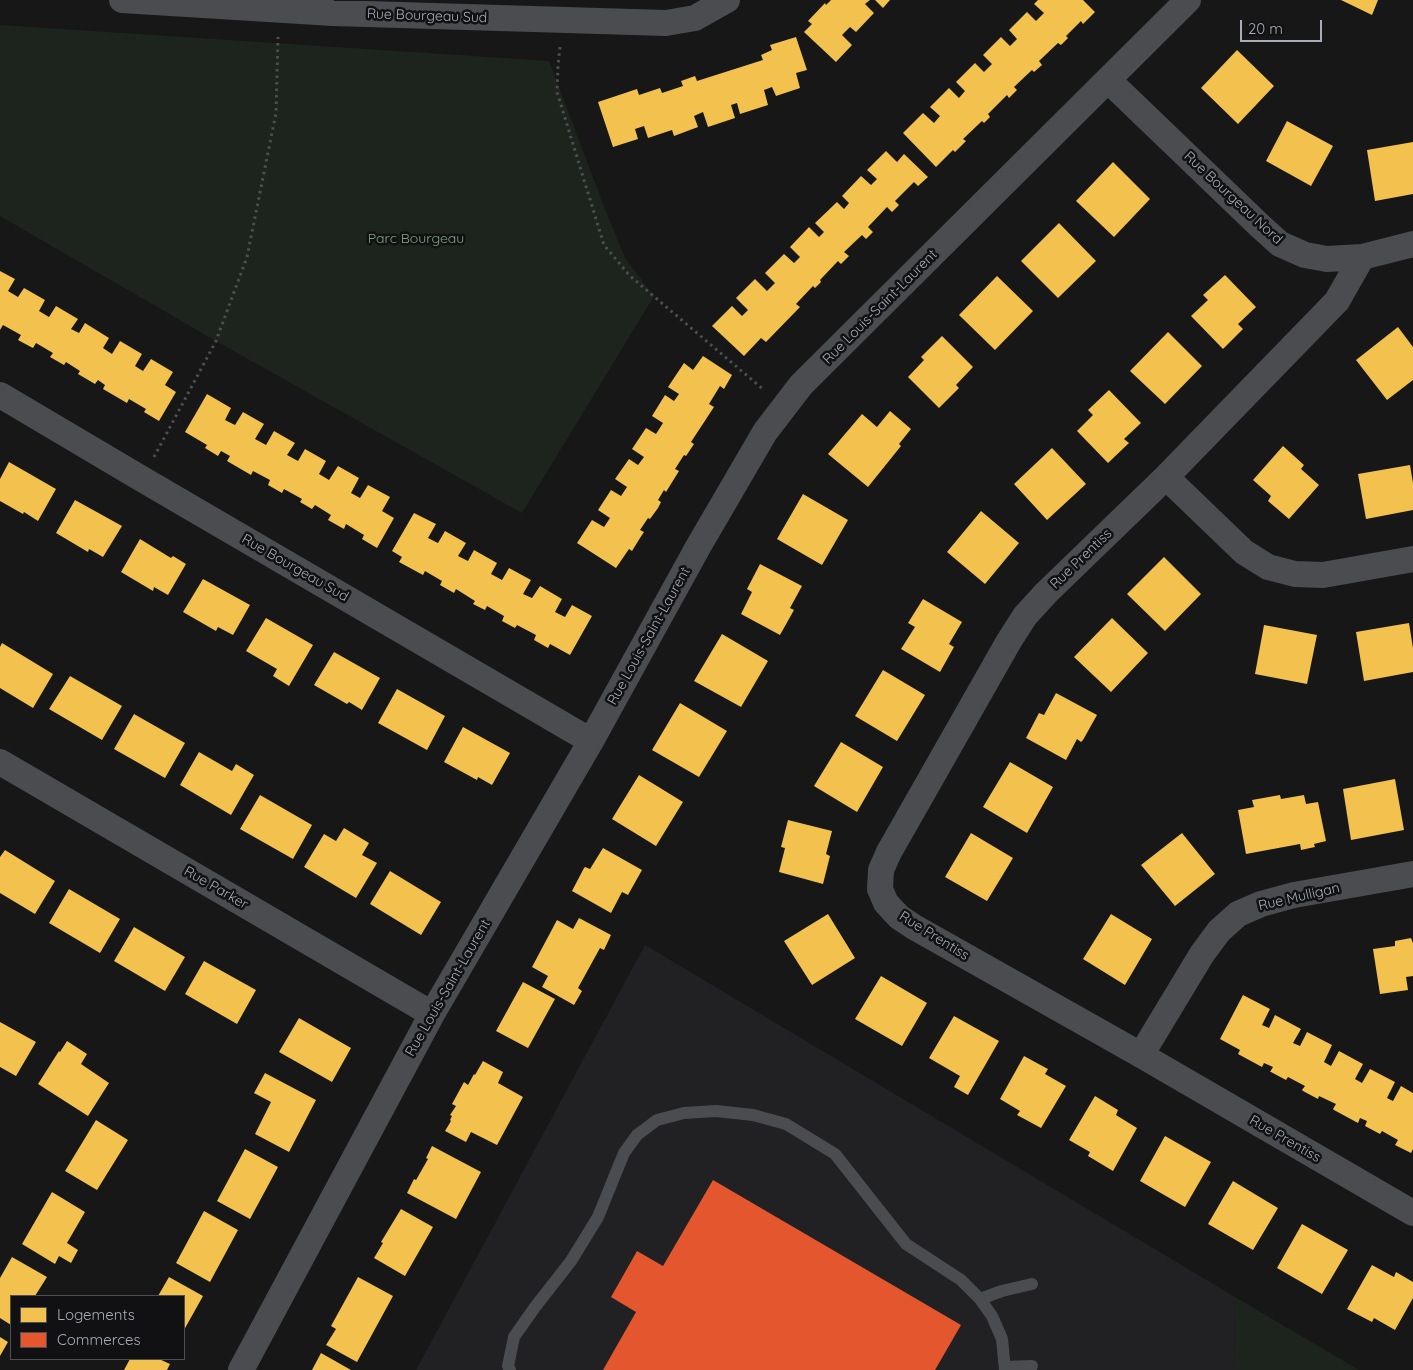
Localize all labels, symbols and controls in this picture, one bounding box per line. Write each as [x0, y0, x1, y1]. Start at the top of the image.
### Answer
street label: Rue Bourgeau Sud [366, 6, 488, 26]
scale bar [1243, 10, 1326, 42]
text: 20 m [1248, 19, 1283, 38]
street label: Rue Bourgeau Nord [1180, 148, 1286, 248]
park label: Parc Bourgeau [368, 231, 464, 247]
street label: Rue Louis-Saint-Laurent [819, 246, 941, 368]
street label: Rue Prentiss [1047, 525, 1115, 593]
street label: Rue Bourgeau Sud [239, 531, 351, 605]
street label: Rue Louis-Saint-Laurent [604, 564, 694, 708]
street label: Rue Parker [181, 863, 251, 913]
street label: Rue Mulligan [1257, 879, 1341, 915]
street label: Rue Prentiss [896, 908, 972, 964]
street label: Rue Louis-Saint-Laurent [402, 917, 494, 1059]
street label: Rue Prentiss [1246, 1112, 1324, 1166]
legend [10, 1295, 185, 1360]
text: Logements [57, 1305, 135, 1324]
text: Commerces [57, 1330, 140, 1349]

